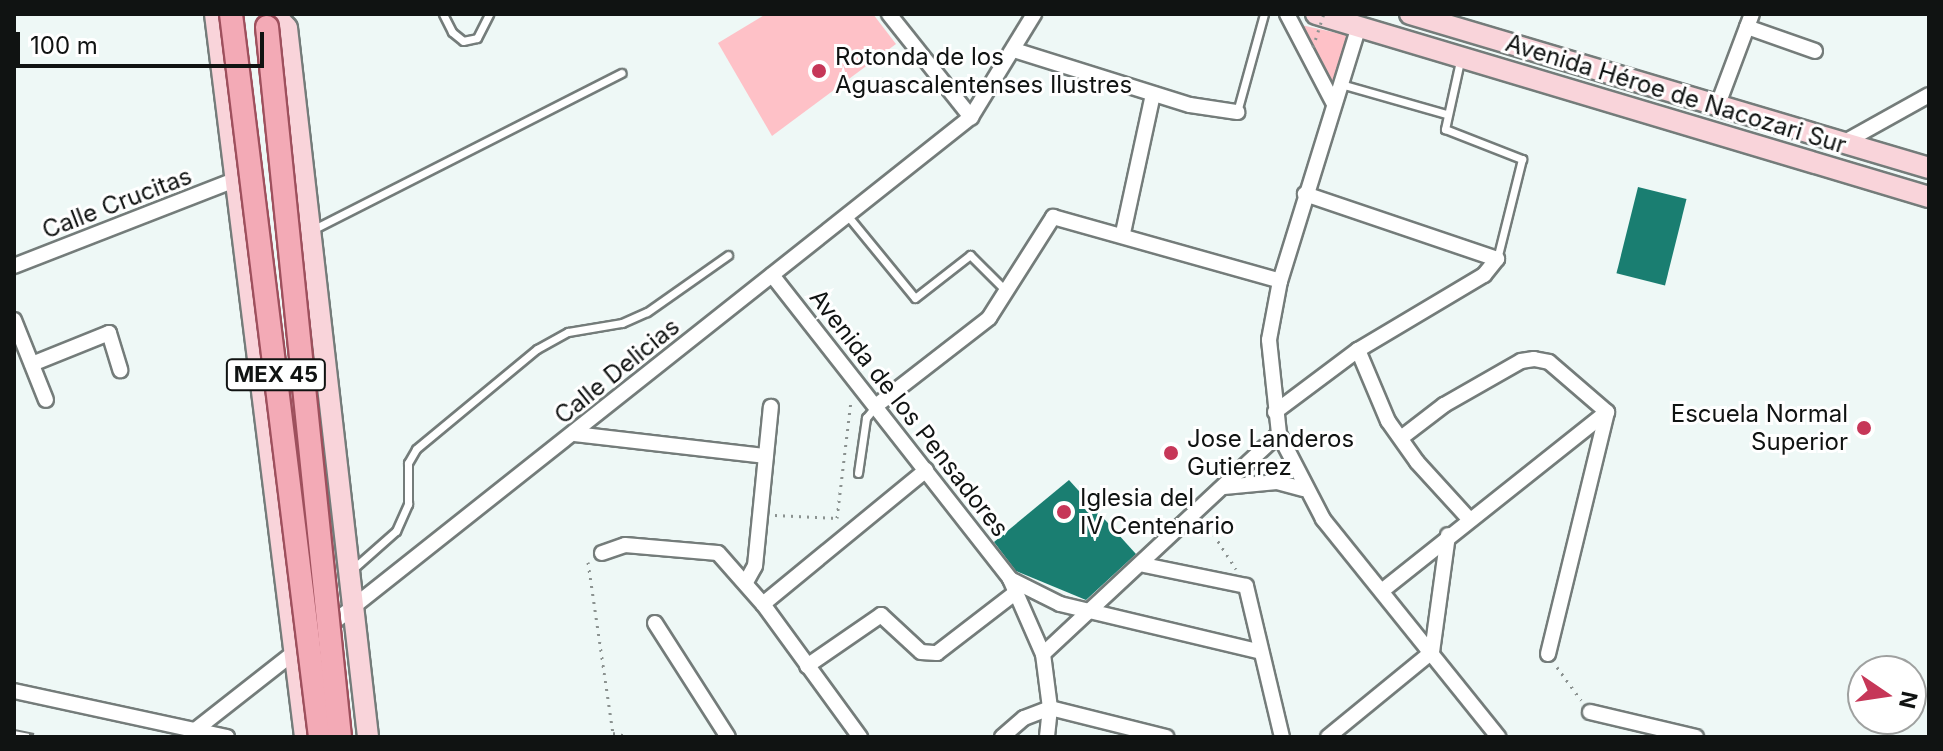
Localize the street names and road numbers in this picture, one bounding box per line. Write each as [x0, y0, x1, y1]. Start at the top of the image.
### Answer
street label: Avenida Héroe de Nacozari Sur [1502, 28, 1850, 160]
street label: Calle Crucitas [38, 161, 196, 245]
street label: Avenida de los Pensadores [804, 284, 1014, 542]
street label: Calle Delicias [549, 312, 685, 430]
road number: MEX 45 [224, 357, 328, 393]

